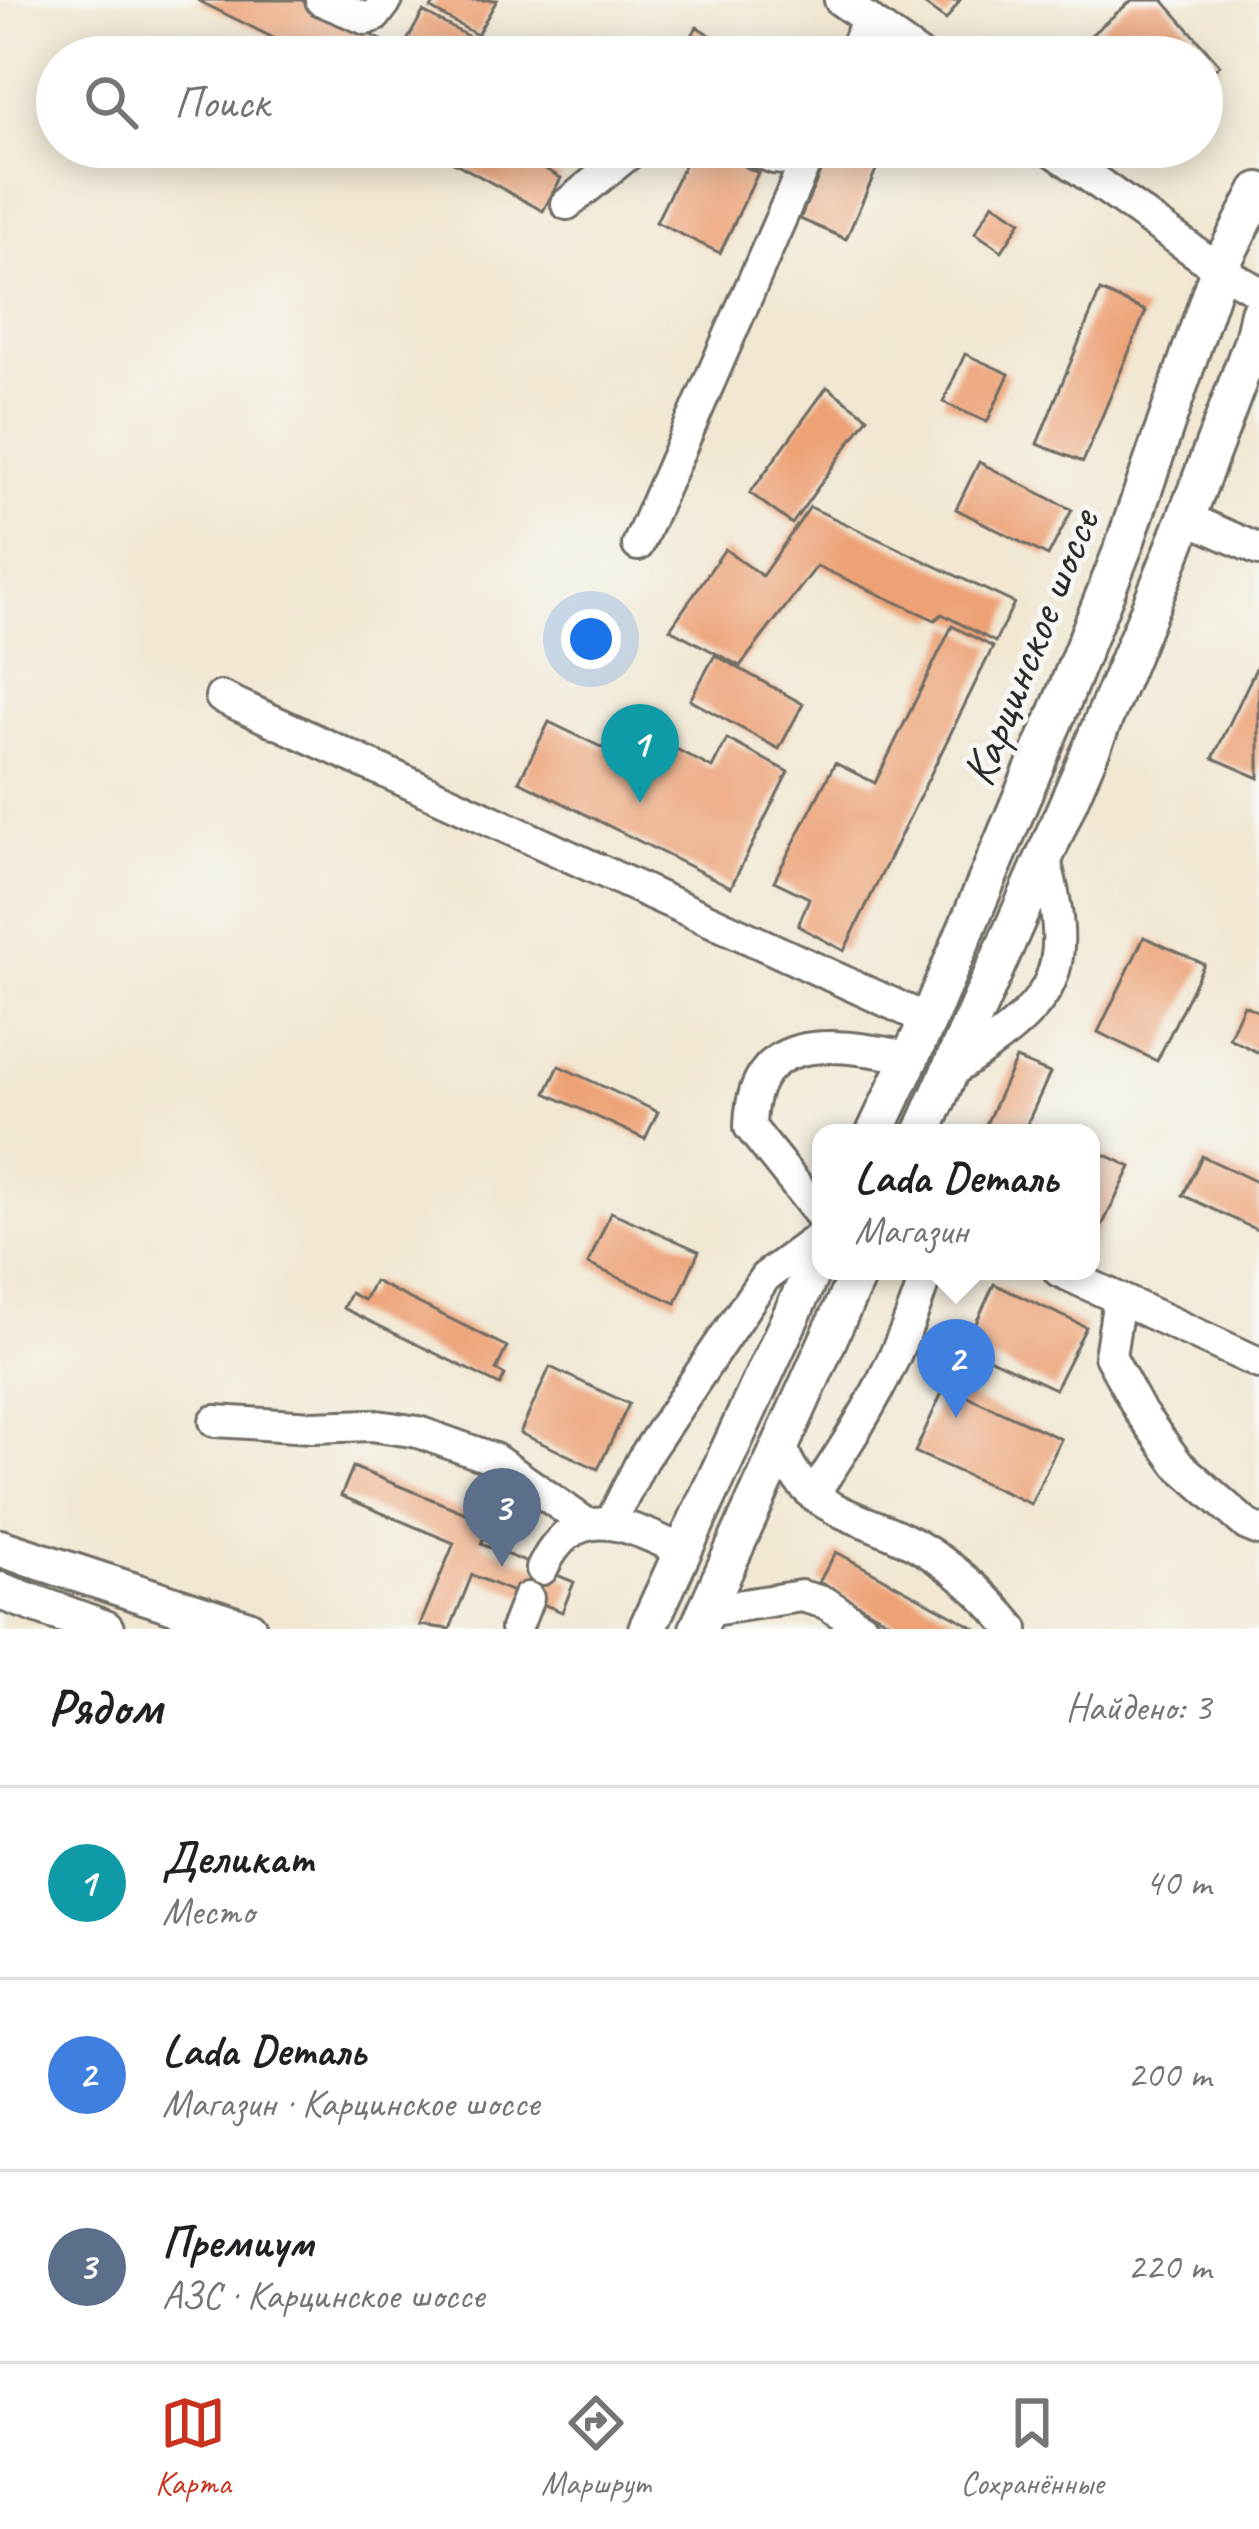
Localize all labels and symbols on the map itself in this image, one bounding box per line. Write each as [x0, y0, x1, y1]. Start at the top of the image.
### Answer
street label: Карцинское шоссе [947, 498, 1114, 794]
your location [561, 609, 621, 669]
pin: 1 [601, 704, 679, 803]
pin: 2 [917, 1319, 995, 1418]
pin: 3 [463, 1468, 541, 1567]

